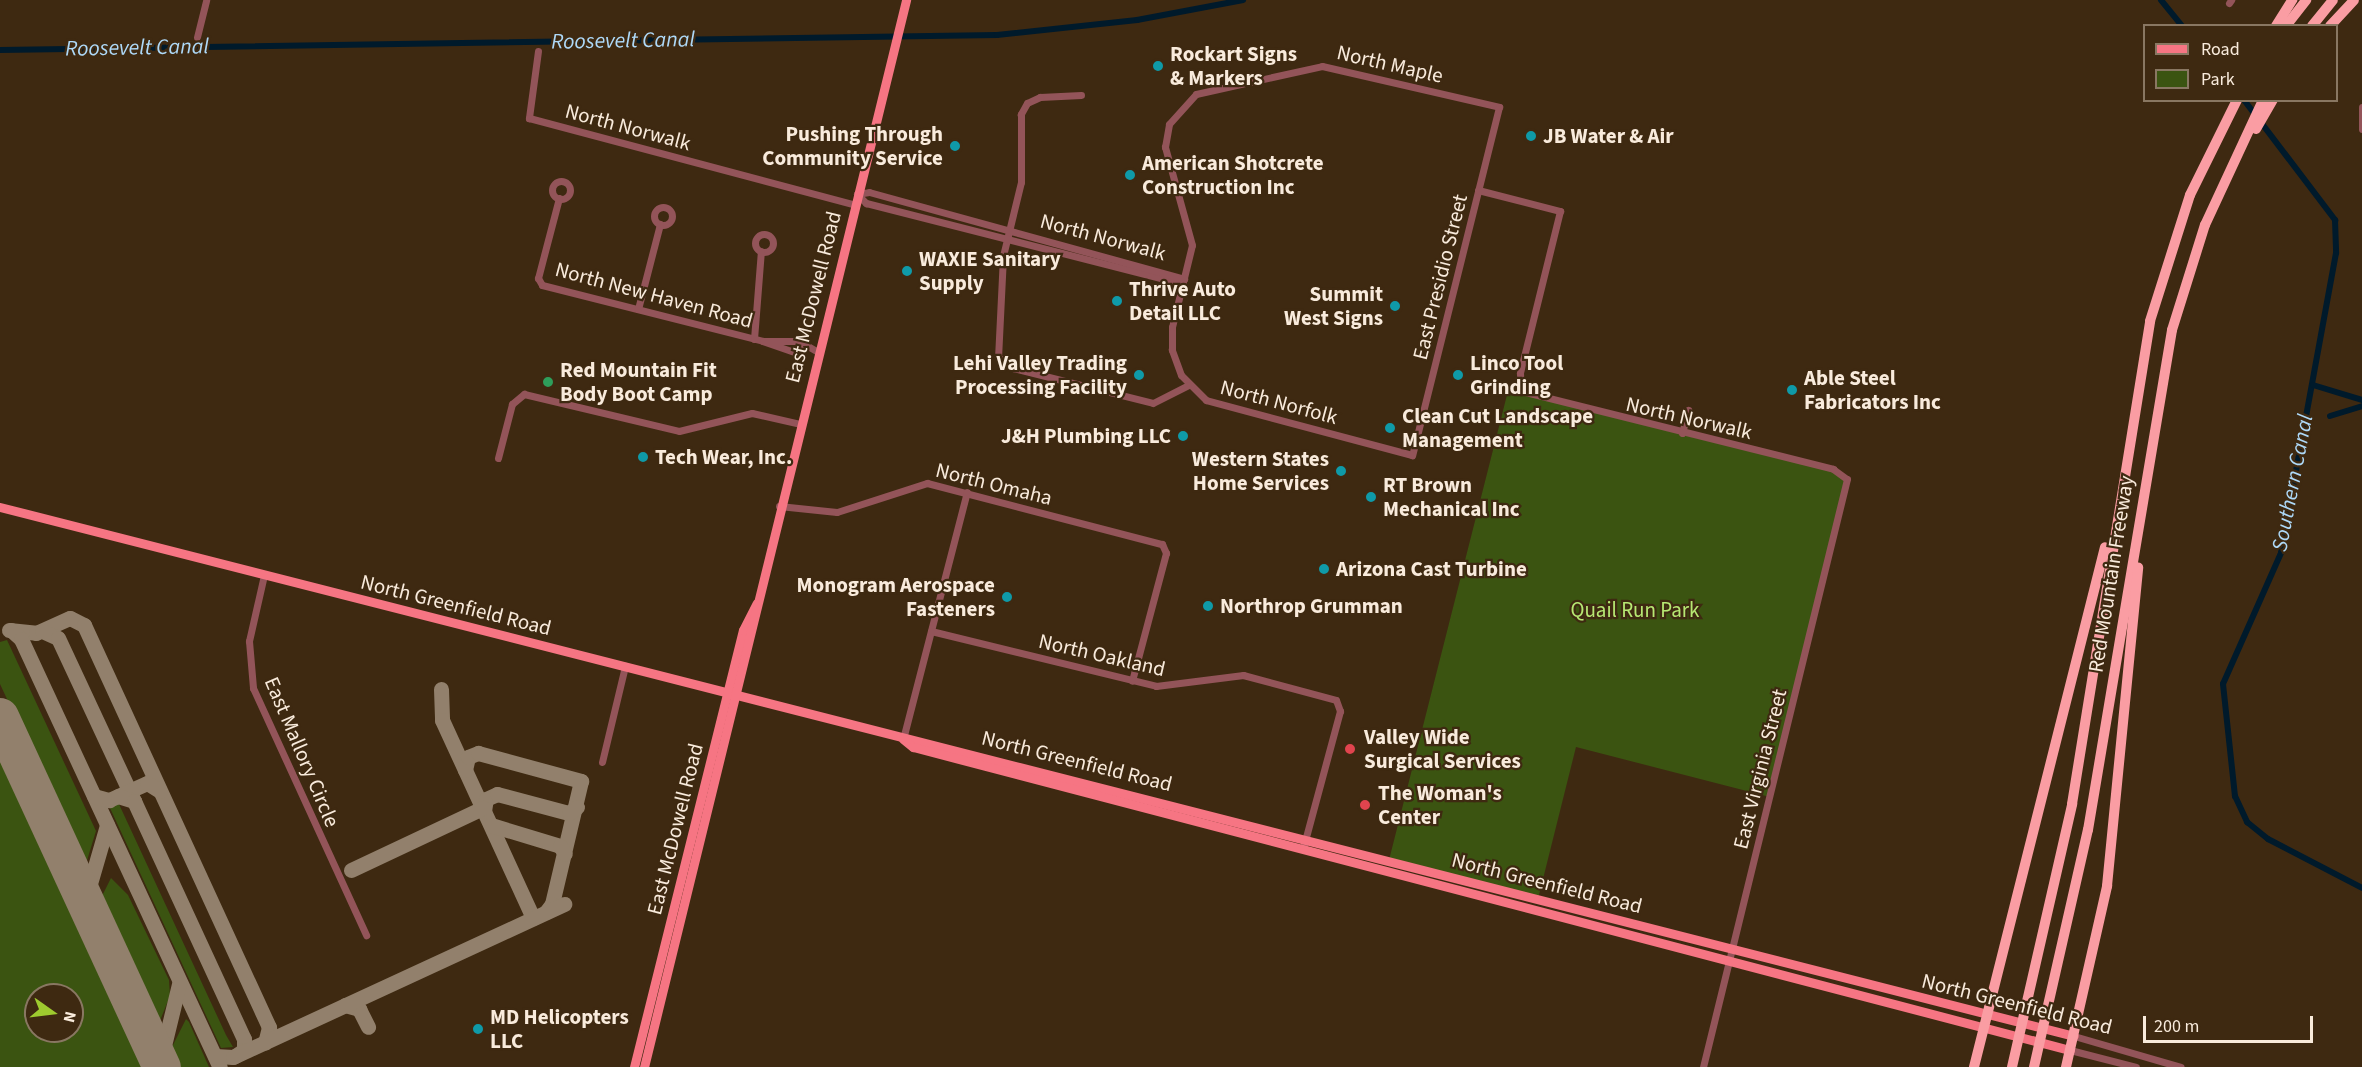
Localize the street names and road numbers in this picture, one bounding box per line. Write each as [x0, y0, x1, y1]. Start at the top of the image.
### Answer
street label: North Maple [1334, 40, 1446, 88]
street label: North Norwalk [563, 98, 693, 156]
street label: East Presidio Street [1407, 192, 1473, 362]
street label: North Norwalk [1038, 208, 1168, 266]
street label: East McDowell Road [780, 209, 846, 385]
street label: North New Haven Road [552, 256, 756, 334]
street label: North Norfolk [1218, 374, 1340, 430]
street label: North Norwalk [1623, 391, 1755, 445]
street label: North Omaha [933, 457, 1055, 511]
street label: Red Mountain Freeway [2083, 474, 2139, 674]
street label: North Greenfield Road [358, 569, 554, 641]
street label: North Oakland [1036, 628, 1168, 682]
street label: East Mallory Circle [259, 673, 345, 831]
street label: East Virginia Street [1728, 686, 1792, 852]
street label: North Greenfield Road [979, 725, 1175, 797]
street label: East McDowell Road [642, 741, 708, 917]
street label: North Greenfield Road [1449, 847, 1645, 919]
street label: North Greenfield Road [1919, 968, 2115, 1040]

